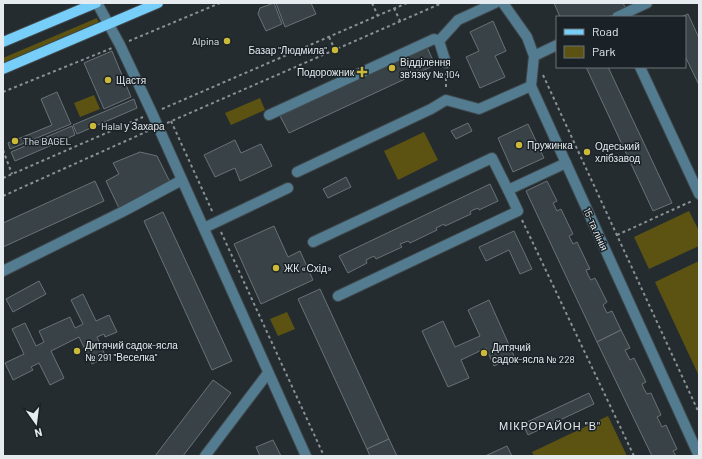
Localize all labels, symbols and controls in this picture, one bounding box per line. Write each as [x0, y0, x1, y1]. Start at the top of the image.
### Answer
legend [556, 16, 686, 68]
text: Road [592, 24, 619, 38]
place label: Alpina [192, 35, 219, 47]
marker: Alpina [222, 36, 232, 46]
place label: Базар "Людмила" [248, 44, 327, 56]
text: Park [592, 44, 616, 58]
marker: Базар "Людмила" [330, 45, 340, 55]
place label: Відділення зв'язку № 104 [400, 56, 460, 80]
marker: Відділення зв'язку № 104 [387, 63, 397, 73]
place label: Подорожник [297, 66, 355, 78]
marker: Подорожник [357, 67, 367, 77]
place label: Щастя [116, 74, 146, 86]
marker: Щастя [103, 75, 113, 85]
place label: Halal у Захара [101, 120, 165, 132]
marker: Halal у Захара [88, 121, 98, 131]
place label: The BAGEL [23, 135, 72, 147]
marker: The BAGEL [10, 136, 20, 146]
place label: Пружинка [527, 139, 573, 151]
marker: Пружинка [514, 140, 524, 150]
place label: Одеський хлібзавод [595, 140, 640, 164]
marker: Одеський хлібзавод [582, 147, 592, 157]
street label: 15-та лінія [581, 206, 611, 252]
place label: ЖК «Схід» [284, 262, 332, 274]
marker: ЖК «Схід» [271, 263, 281, 273]
place label: Дитячий садок-ясла № 291 "Веселка" [85, 339, 178, 363]
place label: Дитячий садок-ясла № 228 [492, 341, 575, 365]
marker: Дитячий садок-ясла № 291 "Веселка" [72, 346, 82, 356]
marker: Дитячий садок-ясла № 228 [479, 348, 489, 358]
north arrow [16, 403, 56, 443]
district label: МІКРОРАЙОН "В" [499, 419, 601, 432]
text: N [33, 426, 44, 440]

